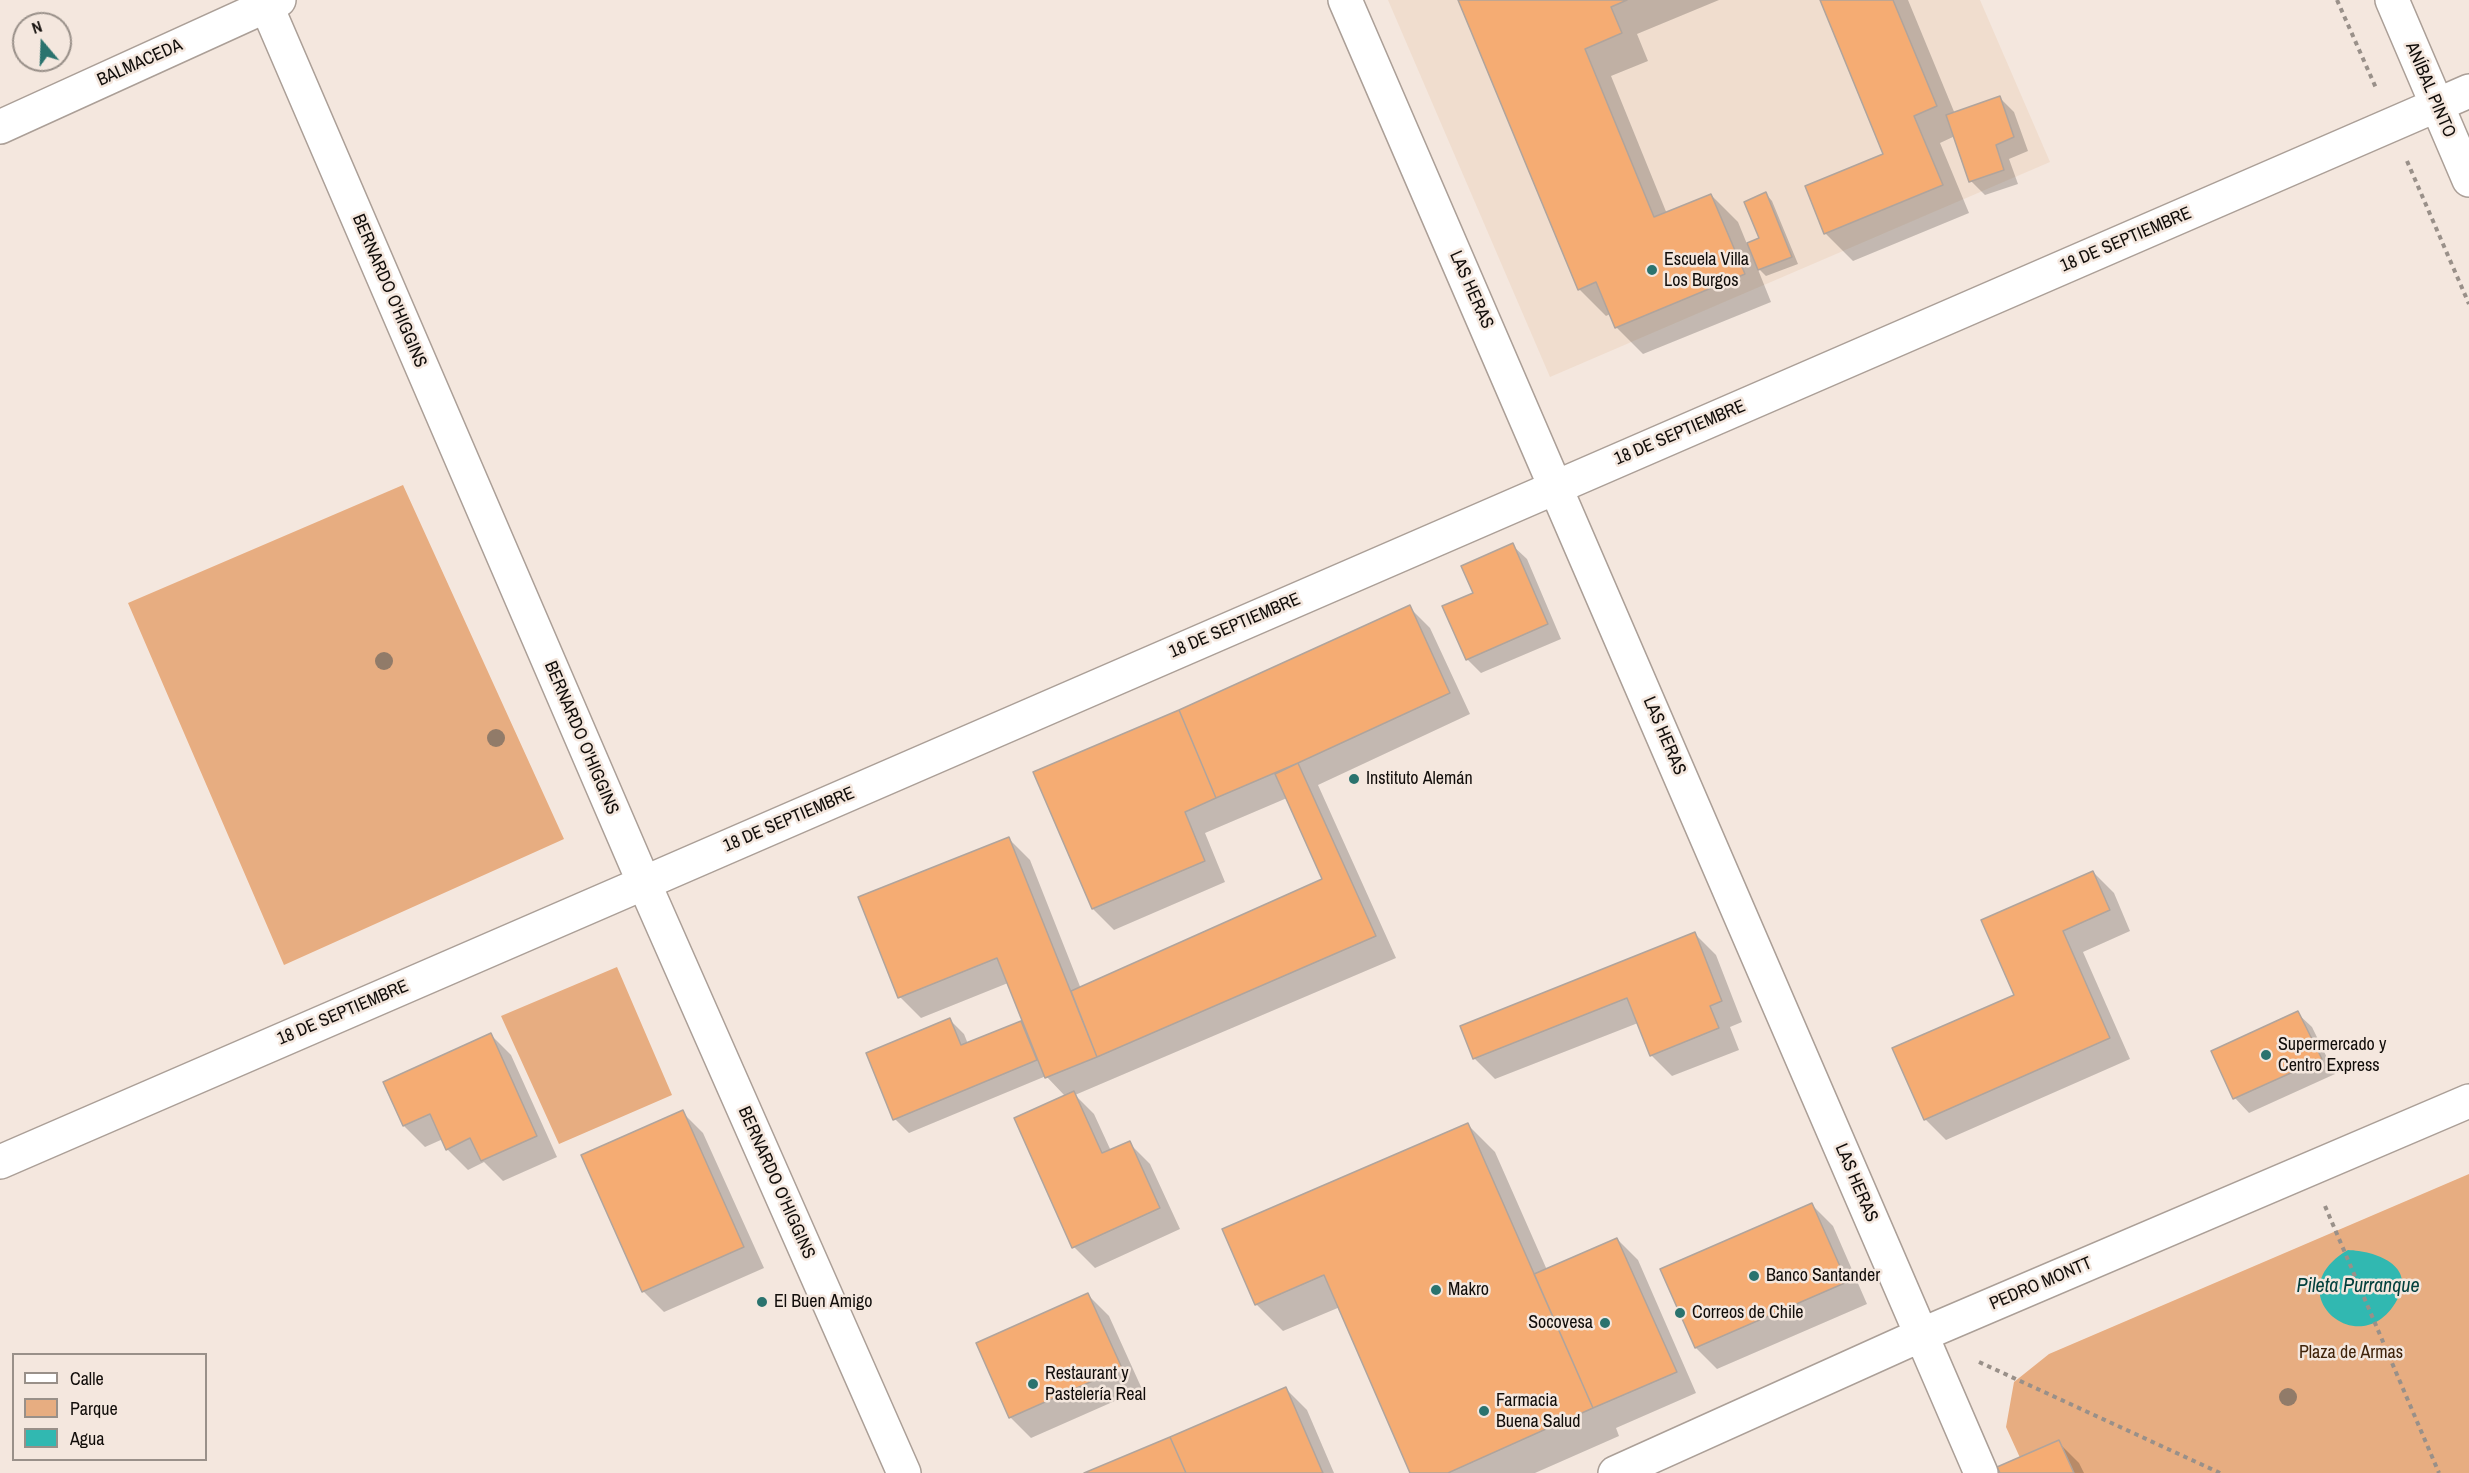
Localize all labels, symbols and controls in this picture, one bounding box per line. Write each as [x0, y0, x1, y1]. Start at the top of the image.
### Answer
north arrow [12, 12, 72, 72]
text: N [29, 15, 45, 39]
street label: BALMACEDA [94, 35, 186, 91]
street label: ANÍBAL PINTO [2400, 39, 2460, 141]
street label: 18 DE SEPTIEMBRE [2057, 203, 2195, 277]
street label: BERNARDO O'HIGGINS [347, 211, 431, 371]
street label: LAS HERAS [1444, 248, 1498, 332]
place label: Escuela Villa Los Burgos [1664, 249, 1749, 292]
marker: Escuela Villa Los Burgos [1645, 263, 1659, 277]
street label: 18 DE SEPTIEMBRE [1611, 396, 1749, 470]
street label: 18 DE SEPTIEMBRE [1166, 589, 1304, 663]
street label: BERNARDO O'HIGGINS [539, 658, 623, 818]
street label: LAS HERAS [1638, 694, 1690, 778]
place label: Instituto Alemán [1366, 768, 1473, 790]
marker: Instituto Alemán [1347, 772, 1361, 786]
street label: 18 DE SEPTIEMBRE [720, 783, 858, 857]
street label: 18 DE SEPTIEMBRE [274, 976, 412, 1050]
place label: Supermercado y Centro Express [2278, 1034, 2386, 1076]
marker: Supermercado y Centro Express [2259, 1048, 2273, 1062]
street label: BERNARDO O'HIGGINS [733, 1104, 819, 1262]
street label: LAS HERAS [1830, 1141, 1882, 1225]
street label: PEDRO MONTT [1987, 1253, 2095, 1315]
place label: Banco Santander [1766, 1265, 1880, 1287]
marker: Banco Santander [1747, 1269, 1761, 1283]
water label: Pileta Purranque [2296, 1275, 2420, 1299]
place label: Makro [1448, 1279, 1489, 1301]
marker: Makro [1429, 1283, 1443, 1297]
place label: El Buen Amigo [774, 1291, 872, 1313]
marker: El Buen Amigo [755, 1295, 769, 1309]
place label: Correos de Chile [1692, 1302, 1804, 1324]
marker: Correos de Chile [1673, 1306, 1687, 1320]
place label: Socovesa [1528, 1312, 1593, 1334]
marker: Socovesa [1598, 1316, 1612, 1330]
park label: Plaza de Armas [2299, 1342, 2403, 1364]
legend [12, 1353, 207, 1461]
place label: Restaurant y Pastelería Real [1045, 1363, 1146, 1406]
text: Calle [70, 1366, 104, 1391]
marker: Restaurant y Pastelería Real [1026, 1377, 1040, 1391]
place label: Farmacia Buena Salud [1496, 1390, 1581, 1432]
text: Parque [70, 1396, 118, 1421]
marker: Farmacia Buena Salud [1477, 1404, 1491, 1418]
text: Agua [70, 1426, 104, 1451]

